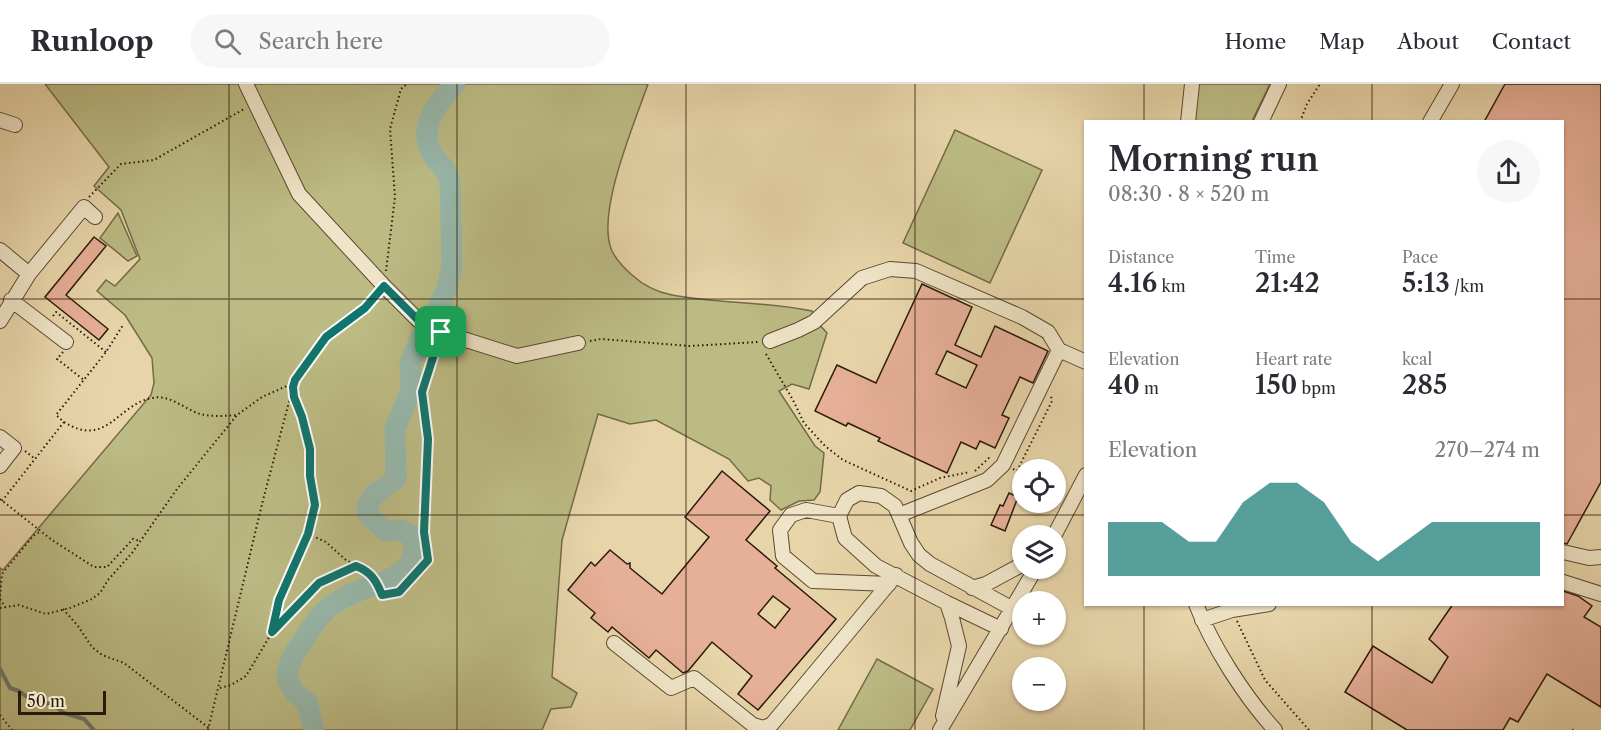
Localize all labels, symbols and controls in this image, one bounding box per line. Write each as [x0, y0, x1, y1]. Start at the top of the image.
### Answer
search box [190, 14, 610, 68]
text: Runloop [30, 24, 154, 58]
icon: search [211, 25, 244, 58]
text: Search here [259, 28, 383, 55]
text: Home [1225, 29, 1286, 54]
text: Map [1319, 29, 1364, 54]
text: About [1397, 29, 1459, 54]
text: Contact [1492, 29, 1571, 54]
text: Morning run [1108, 139, 1319, 180]
button: share [1477, 140, 1540, 203]
text: 08:30 · 8 × 520 m [1108, 182, 1269, 206]
text: Distance [1108, 247, 1174, 267]
text: Time [1255, 247, 1295, 267]
text: Pace [1402, 247, 1438, 267]
text: 4.16 [1108, 267, 1157, 299]
text: 21:42 [1255, 267, 1320, 299]
text: 5:13 [1402, 267, 1450, 299]
text: km [1157, 276, 1186, 296]
text: /km [1450, 276, 1484, 296]
pin [415, 306, 466, 357]
icon: arrive [424, 315, 457, 348]
text: Elevation [1108, 349, 1179, 369]
text: Heart rate [1255, 349, 1332, 369]
text: kcal [1402, 349, 1432, 369]
text: 40 [1108, 369, 1140, 401]
text: 150 [1255, 369, 1297, 401]
text: 285 [1402, 369, 1447, 401]
text: m [1140, 378, 1159, 398]
text: bpm [1297, 378, 1336, 398]
text: Elevation [1108, 438, 1197, 462]
text: 270–274 m [1435, 438, 1540, 462]
map controls [1012, 459, 1066, 711]
button: locate [1012, 459, 1066, 513]
button: layers [1012, 525, 1066, 579]
button: + [1012, 591, 1066, 645]
button: − [1012, 657, 1066, 711]
scale bar [18, 688, 106, 716]
text: 50 m [27, 691, 65, 711]

